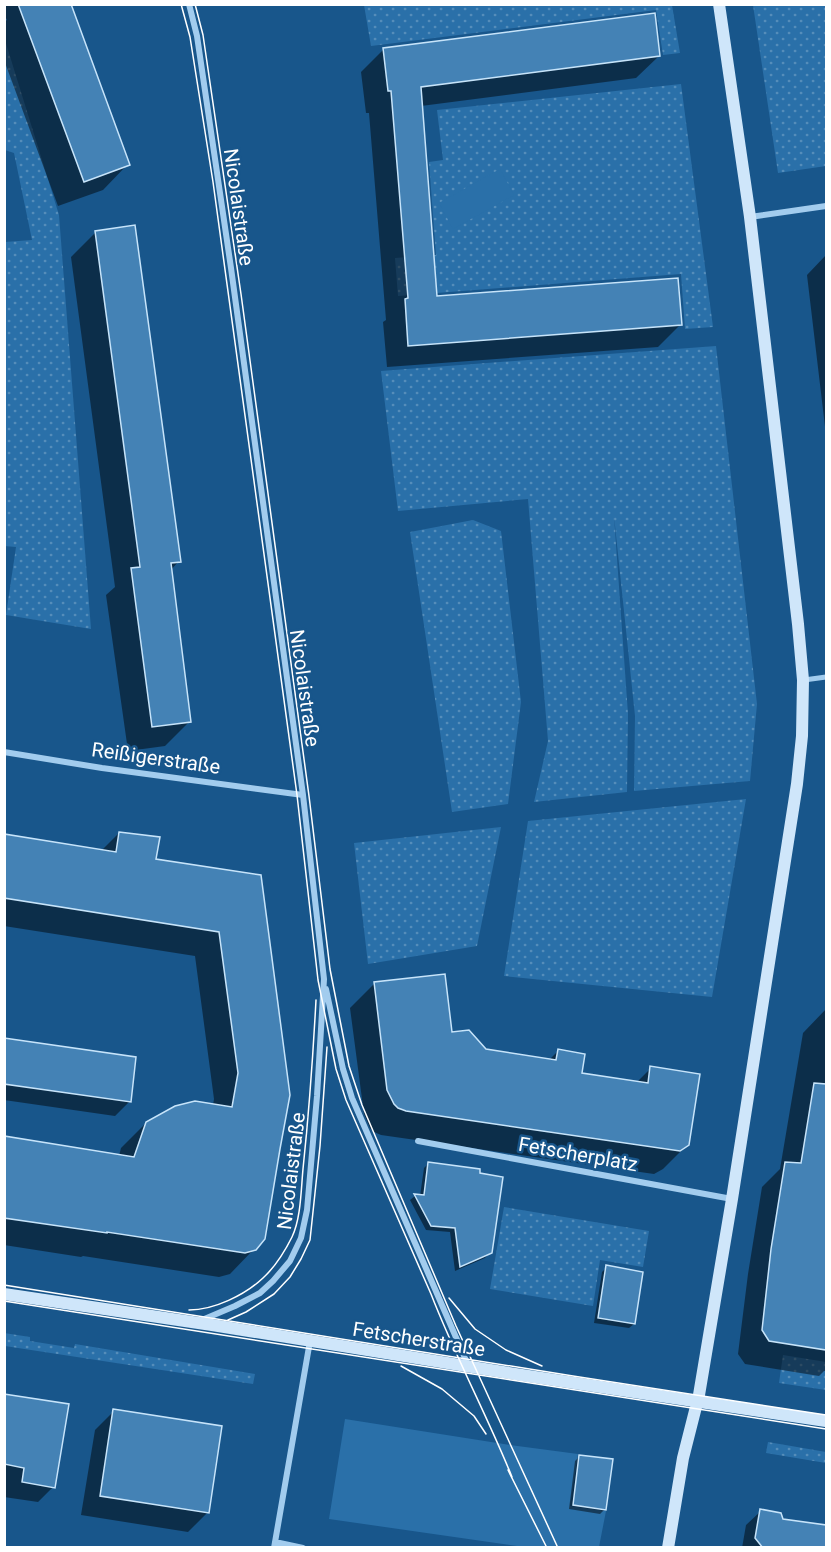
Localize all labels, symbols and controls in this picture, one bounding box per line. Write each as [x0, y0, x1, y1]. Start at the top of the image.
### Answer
street label: Nicolaistraße [219, 147, 259, 267]
street label: Nicolaistraße [285, 628, 325, 748]
street label: Reißigerstraße [90, 737, 222, 779]
street label: Nicolaistraße [272, 1111, 310, 1231]
street label: Fetscherplatz [517, 1132, 640, 1176]
street label: Fetscherstraße [351, 1317, 487, 1361]

